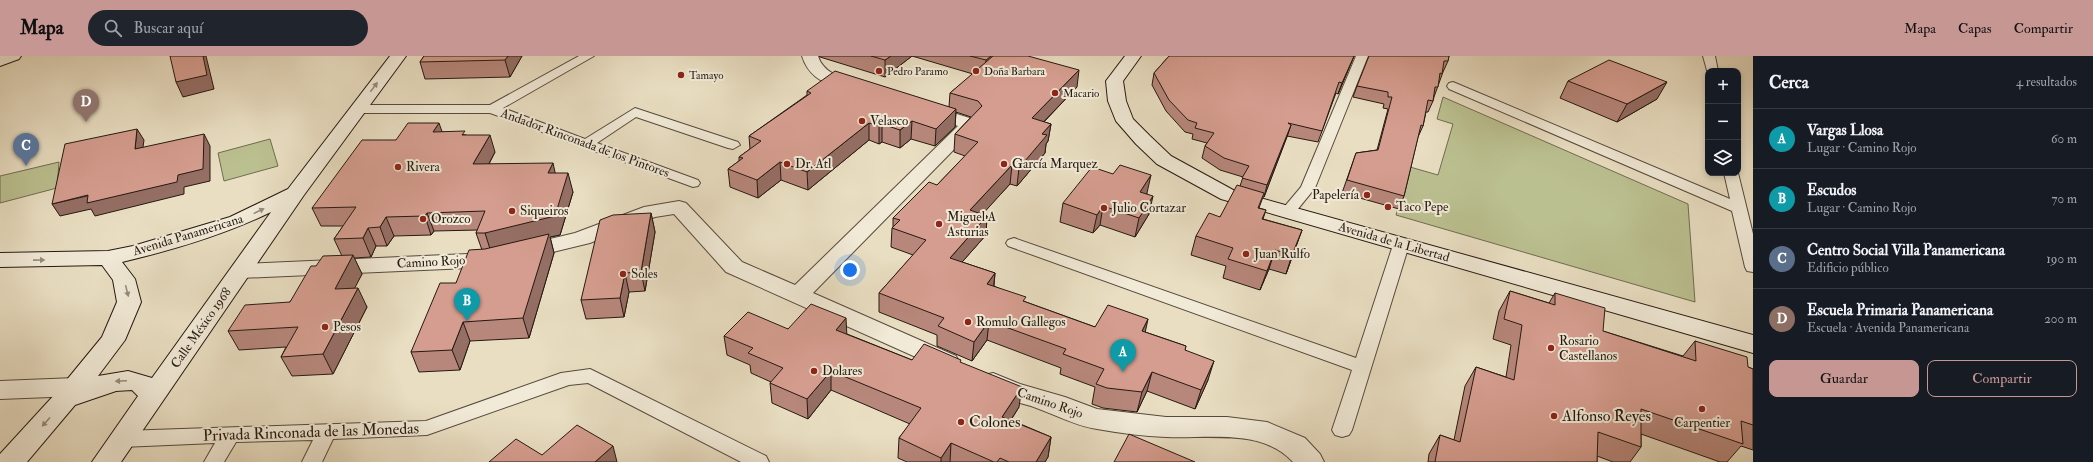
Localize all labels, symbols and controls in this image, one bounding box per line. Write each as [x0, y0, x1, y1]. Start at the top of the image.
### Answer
search box [88, 10, 368, 46]
text: Mapa [20, 16, 64, 40]
icon: search [102, 17, 124, 39]
text: Buscar aquí [134, 19, 203, 38]
text: Mapa [1904, 20, 1936, 37]
text: Capas [1958, 20, 1992, 37]
text: Compartir [2014, 20, 2073, 37]
place label: Pedro Paramo [887, 65, 948, 78]
place label: Doña Barbara [984, 65, 1046, 78]
marker: Pedro Paramo [874, 66, 884, 76]
marker: Doña Barbara [971, 66, 981, 76]
map controls [1705, 68, 1741, 176]
button: + [1705, 68, 1741, 104]
place label: Tamayo [689, 69, 723, 83]
marker: Tamayo [676, 70, 686, 80]
text: Cerca [1769, 72, 1809, 93]
text: 4 resultados [2016, 74, 2077, 90]
one-way arrow [370, 82, 378, 93]
place label: Macario [1063, 87, 1099, 100]
marker: Macario [1050, 88, 1060, 98]
pin: D [73, 89, 99, 122]
button: − [1705, 104, 1741, 140]
street label: Andador Rinconada de los Pintores [498, 105, 672, 181]
place label: Velasco [870, 113, 908, 129]
marker: Velasco [857, 116, 867, 126]
text: Vargas Llosa [1807, 121, 1883, 140]
text: A [1778, 131, 1786, 147]
text: 60 m [2051, 131, 2077, 147]
pin: C [13, 133, 39, 166]
button: layers [1705, 140, 1741, 176]
text: Lugar · Camino Rojo [1807, 140, 1916, 156]
place label: Dr. Atl [795, 156, 832, 172]
place label: García Marquez [1012, 156, 1098, 172]
place label: Rivera [406, 159, 440, 175]
marker: Dr. Atl [782, 159, 792, 169]
marker: García Marquez [999, 159, 1009, 169]
marker: Rivera [393, 162, 403, 172]
text: Escudos [1807, 181, 1857, 200]
place label: Papelería [1312, 187, 1360, 204]
marker: Papelería [1362, 190, 1372, 200]
text: B [1778, 191, 1786, 207]
text: 70 m [2052, 191, 2077, 207]
place label: Taco Pepe [1396, 199, 1449, 216]
place label: Julio Cortazar [1111, 200, 1186, 216]
text: Lugar · Camino Rojo [1807, 200, 1916, 216]
marker: Taco Pepe [1383, 202, 1393, 212]
place label: Siqueiros [520, 203, 569, 219]
marker: Julio Cortazar [1099, 203, 1109, 213]
marker: Siqueiros [507, 206, 517, 216]
one-way arrow [254, 208, 265, 214]
place label: Miguel A Asturias [946, 209, 997, 240]
street label: Avenida Panamericana [130, 210, 246, 260]
place label: Orozco [431, 211, 470, 227]
marker: Orozco [418, 214, 428, 224]
street label: Avenida de la Libertad [1336, 218, 1452, 266]
marker: Miguel A Asturias [934, 219, 944, 229]
text: Centro Social Villa Panamericana [1807, 241, 2005, 260]
place label: Juan Rulfo [1253, 246, 1310, 262]
marker: Juan Rulfo [1241, 249, 1251, 259]
text: C [1777, 251, 1787, 267]
text: 190 m [2046, 251, 2077, 267]
street label: Camino Rojo [396, 252, 466, 272]
one-way arrow [33, 256, 45, 263]
your location [840, 260, 860, 280]
text: Edificio público [1807, 260, 1889, 276]
place label: Soles [631, 266, 658, 282]
marker: Soles [618, 269, 628, 279]
street label: Calle México 1968 [167, 285, 235, 371]
one-way arrow [124, 286, 130, 298]
pin: B [454, 288, 480, 321]
text: Escuela Primaria Panamericana [1807, 301, 1993, 320]
text: D [1777, 311, 1787, 327]
text: 200 m [2044, 311, 2077, 327]
place label: Romulo Gallegos [976, 314, 1066, 330]
marker: Romulo Gallegos [963, 317, 973, 327]
place label: Pesos [333, 319, 361, 335]
text: Escuela · Avenida Panamericana [1807, 320, 1969, 336]
marker: Pesos [320, 322, 330, 332]
place label: Rosario Castellanos [1559, 333, 1618, 364]
pin: A [1110, 339, 1136, 372]
marker: Rosario Castellanos [1546, 343, 1556, 353]
button: Guardar [1769, 360, 1919, 397]
button: Compartir [1927, 360, 2077, 397]
place label: Dolares [822, 363, 863, 379]
marker: Dolares [809, 366, 819, 376]
one-way arrow [115, 377, 127, 384]
street label: Camino Rojo [1015, 384, 1085, 422]
marker: Carpentier [1697, 404, 1707, 414]
place label: Alfonso Reyes [1561, 406, 1651, 426]
marker: Alfonso Reyes [1549, 411, 1559, 421]
place label: Colones [969, 412, 1021, 432]
place label: Carpentier [1674, 415, 1730, 432]
one-way arrow [41, 417, 51, 427]
marker: Colones [956, 417, 966, 427]
street label: Privada Rinconada de las Monedas [202, 418, 420, 446]

